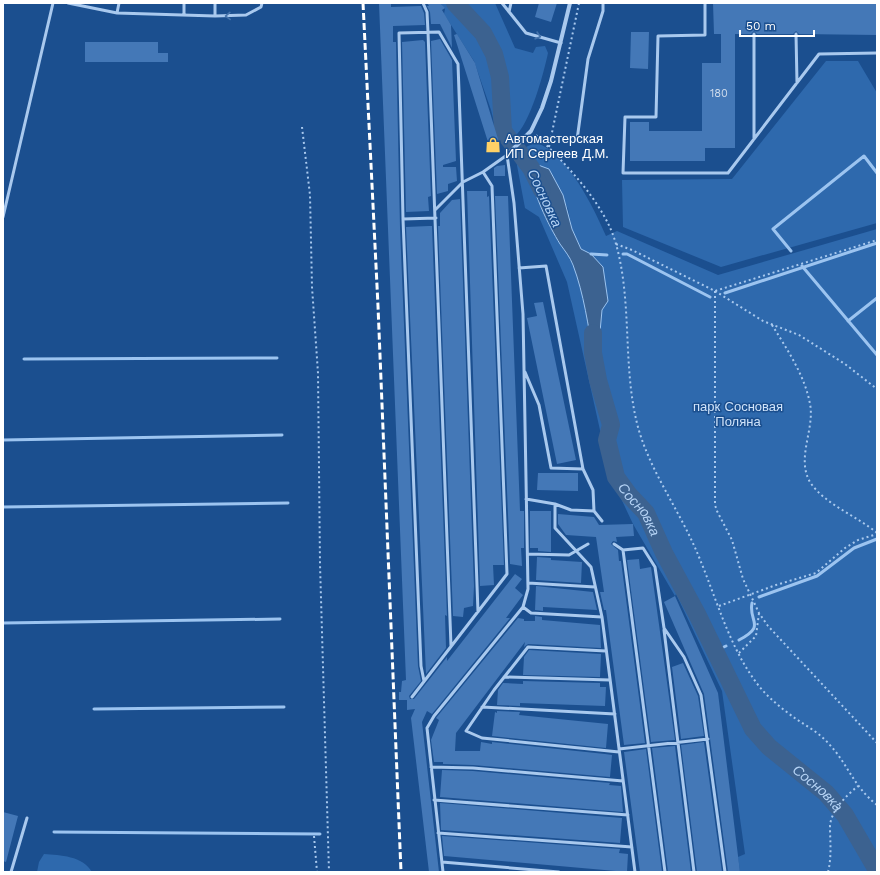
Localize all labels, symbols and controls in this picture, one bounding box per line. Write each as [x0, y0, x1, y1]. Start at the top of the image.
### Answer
one-way arrow [225, 11, 231, 20]
scale bar [740, 12, 814, 38]
text: 50 m [746, 19, 776, 33]
one-way arrow [535, 32, 541, 40]
house number: 180 [710, 87, 728, 100]
place label: Автомастерская ИП Сергеев Д.М. [505, 131, 609, 161]
shop icon: Автомастерская ИП Сергеев Д.М. [484, 136, 502, 154]
water label: Сосновка [525, 166, 565, 230]
park label: парк Сосновая Поляна [693, 399, 783, 429]
water label: Сосновка [615, 480, 663, 539]
water label: Сосновка [790, 761, 846, 815]

